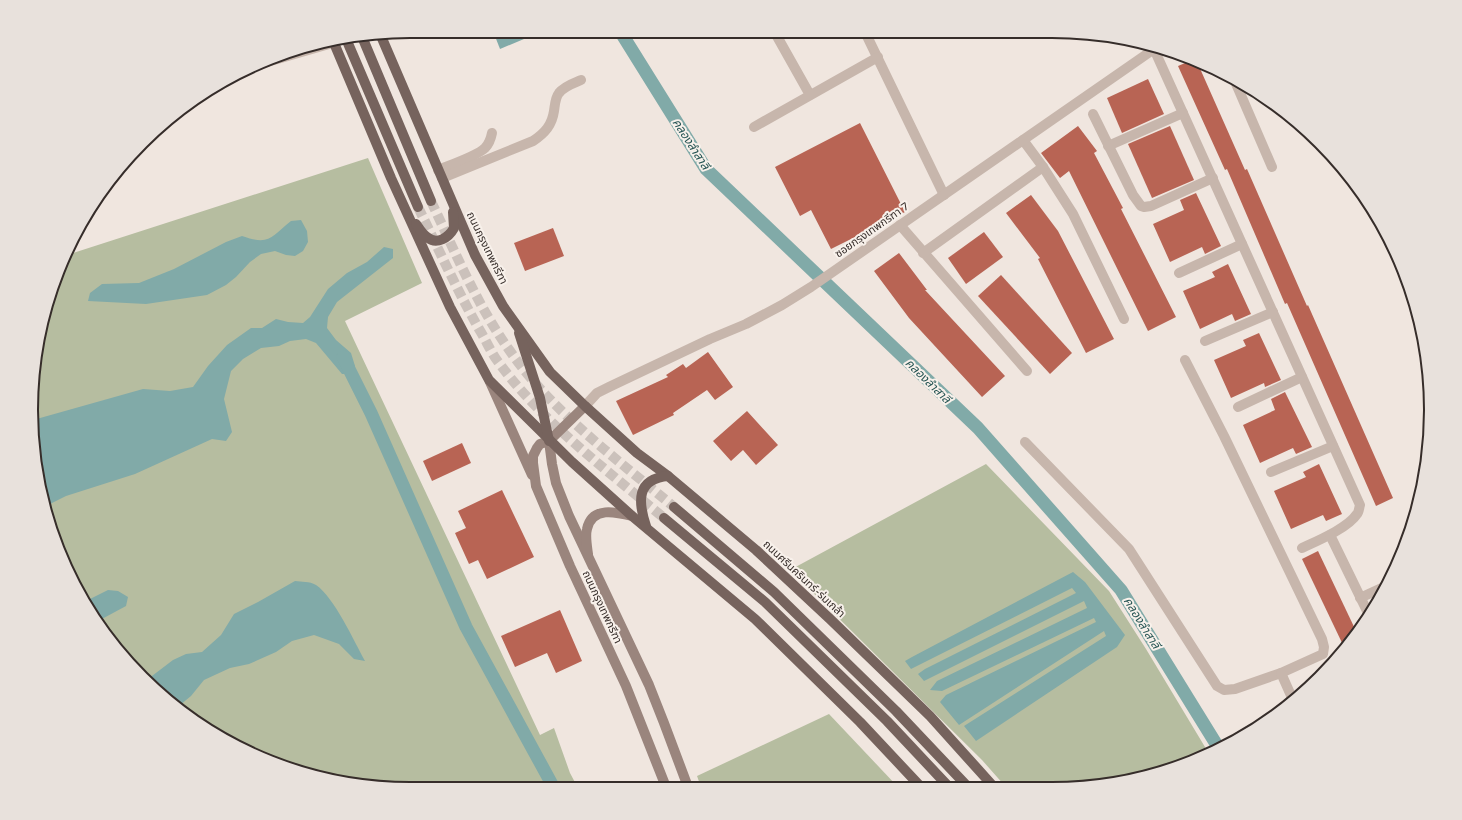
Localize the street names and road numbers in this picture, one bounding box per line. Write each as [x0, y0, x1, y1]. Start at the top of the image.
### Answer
street label: ซอยกรุงเทพกรีฑา 7 [832, 200, 912, 260]
street label: ถนนกรุงเทพกรีฑา [464, 210, 510, 286]
street label: ถนนศรีนครินทร์-ร่มเกล้า [760, 538, 848, 620]
street label: ถนนกรุงเทพกรีฑา [579, 568, 625, 646]

